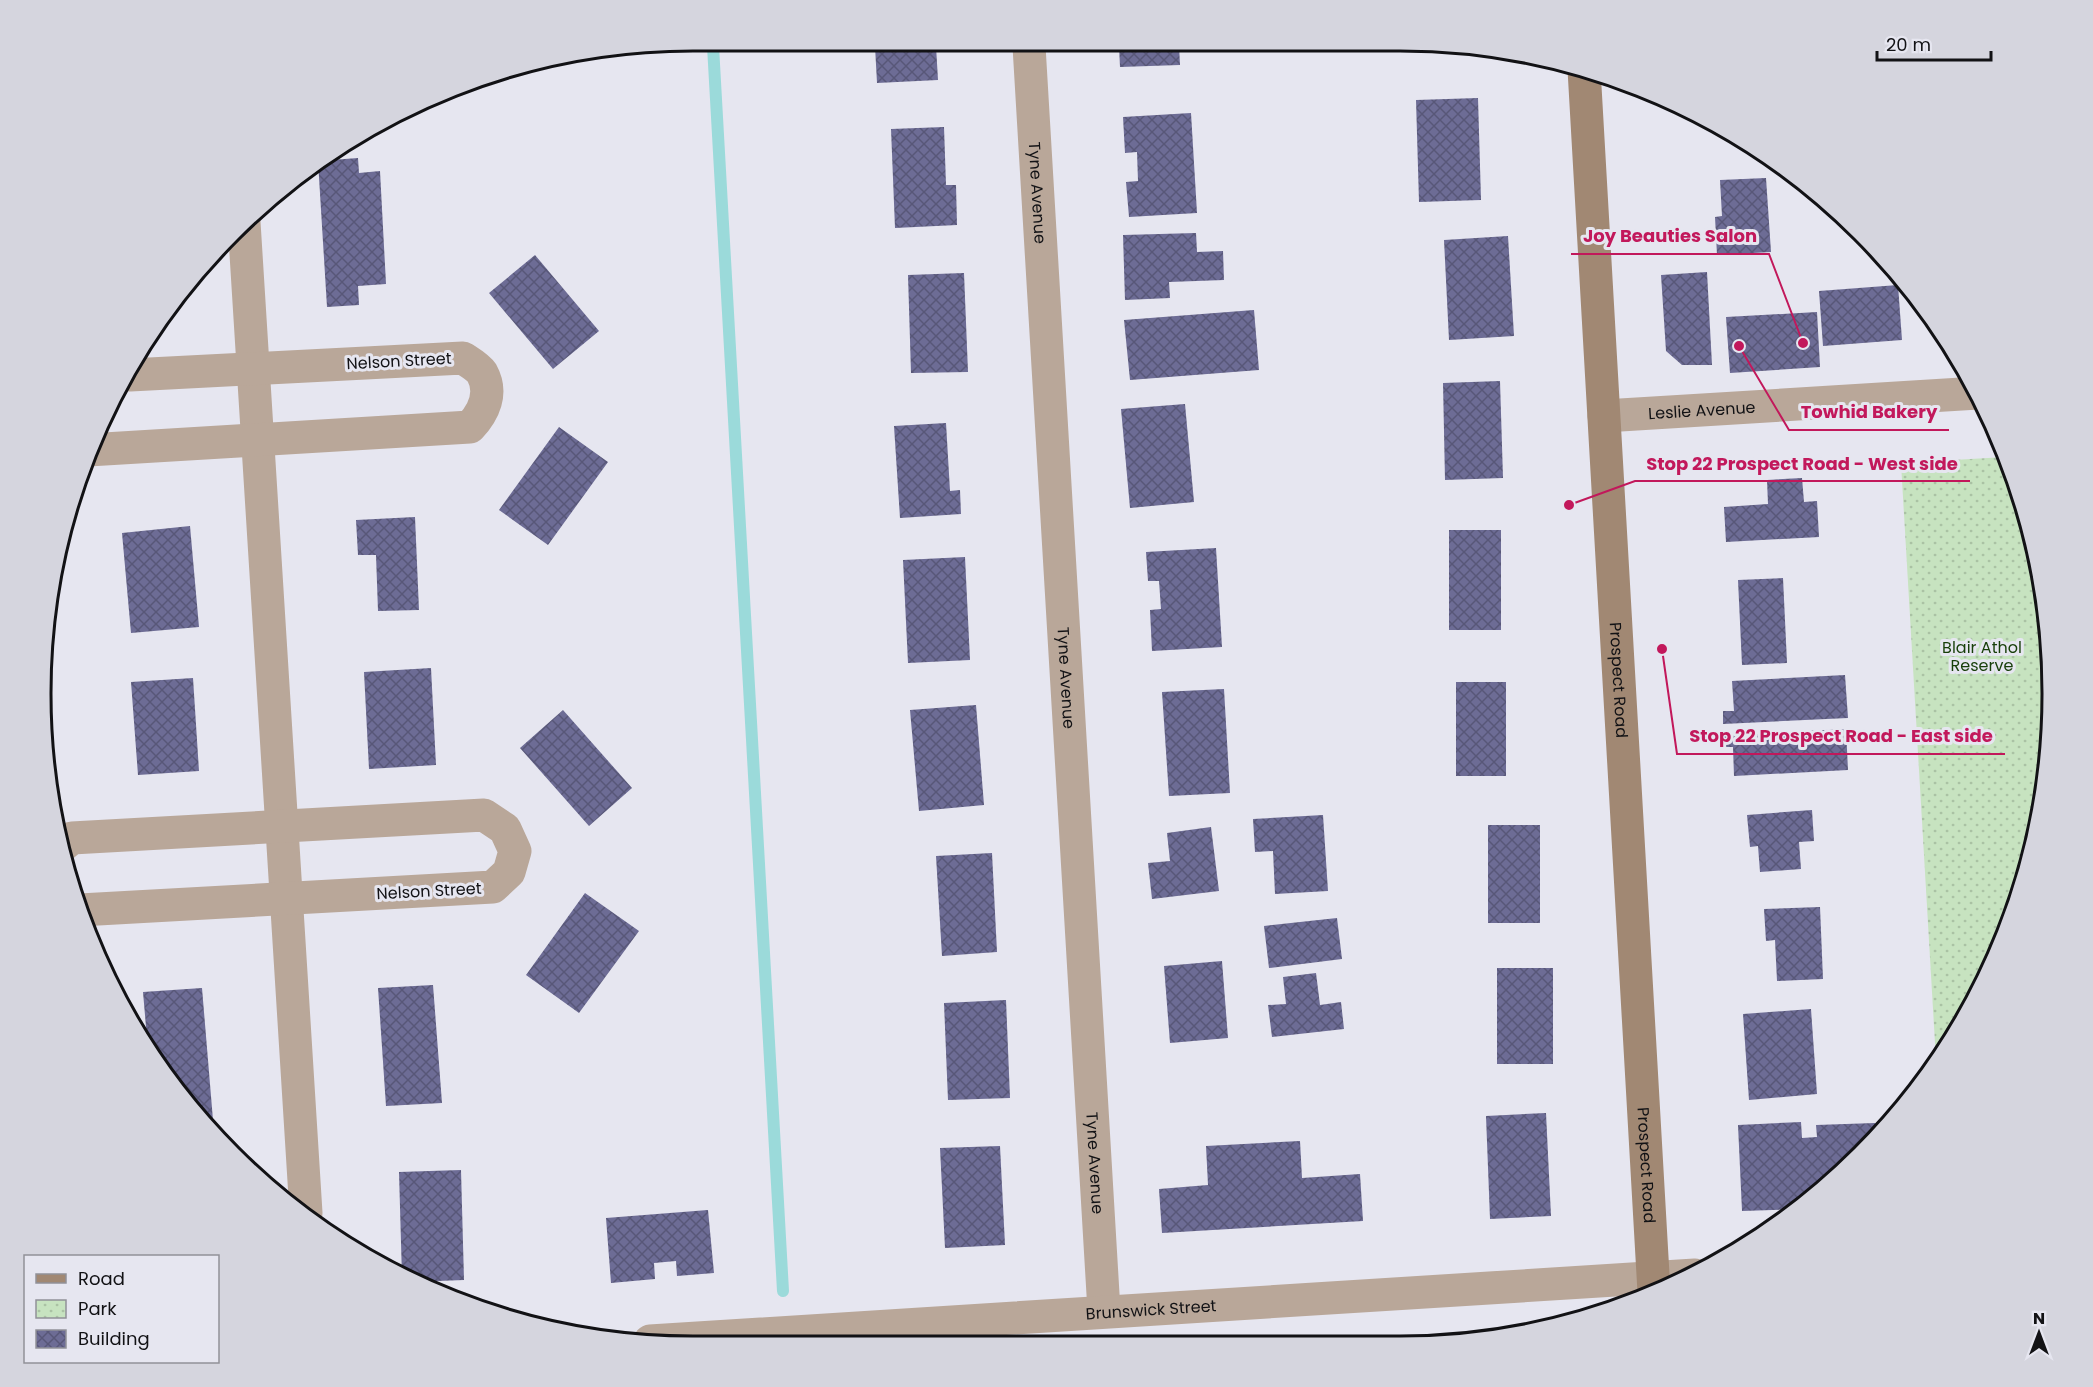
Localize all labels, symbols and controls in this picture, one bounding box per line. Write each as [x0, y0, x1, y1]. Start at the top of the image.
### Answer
scale bar [1877, 24, 1991, 62]
text: 20 m [1886, 32, 1931, 57]
street label: Tyne Avenue [1023, 141, 1052, 245]
callout: Joy Beauties Salon [1571, 218, 1769, 254]
text: Joy Beauties Salon [1583, 223, 1757, 248]
street label: Nelson Street [346, 347, 452, 375]
callout: Towhid Bakery [1789, 394, 1949, 430]
street label: Leslie Avenue [1648, 395, 1756, 425]
text: Towhid Bakery [1801, 399, 1938, 424]
callout: Stop 22 Prospect Road - West side [1635, 445, 1970, 481]
text: Stop 22 Prospect Road - West side [1646, 451, 1958, 476]
street label: Prospect Road [1604, 621, 1634, 739]
street label: Tyne Avenue [1052, 626, 1081, 730]
park label: Blair Athol Reserve [1942, 636, 2022, 677]
callout: Stop 22 Prospect Road - East side [1677, 718, 2005, 754]
text: Stop 22 Prospect Road - East side [1689, 723, 1993, 748]
street label: Nelson Street [376, 877, 482, 905]
street label: Prospect Road [1632, 1107, 1662, 1224]
street label: Tyne Avenue [1081, 1111, 1110, 1215]
legend [24, 1255, 219, 1363]
text: Road [78, 1266, 125, 1291]
street label: Brunswick Street [1085, 1294, 1217, 1325]
text: Park [78, 1296, 117, 1321]
north arrow [2009, 1303, 2069, 1363]
text: N [2033, 1307, 2045, 1330]
text: Building [78, 1326, 150, 1351]

